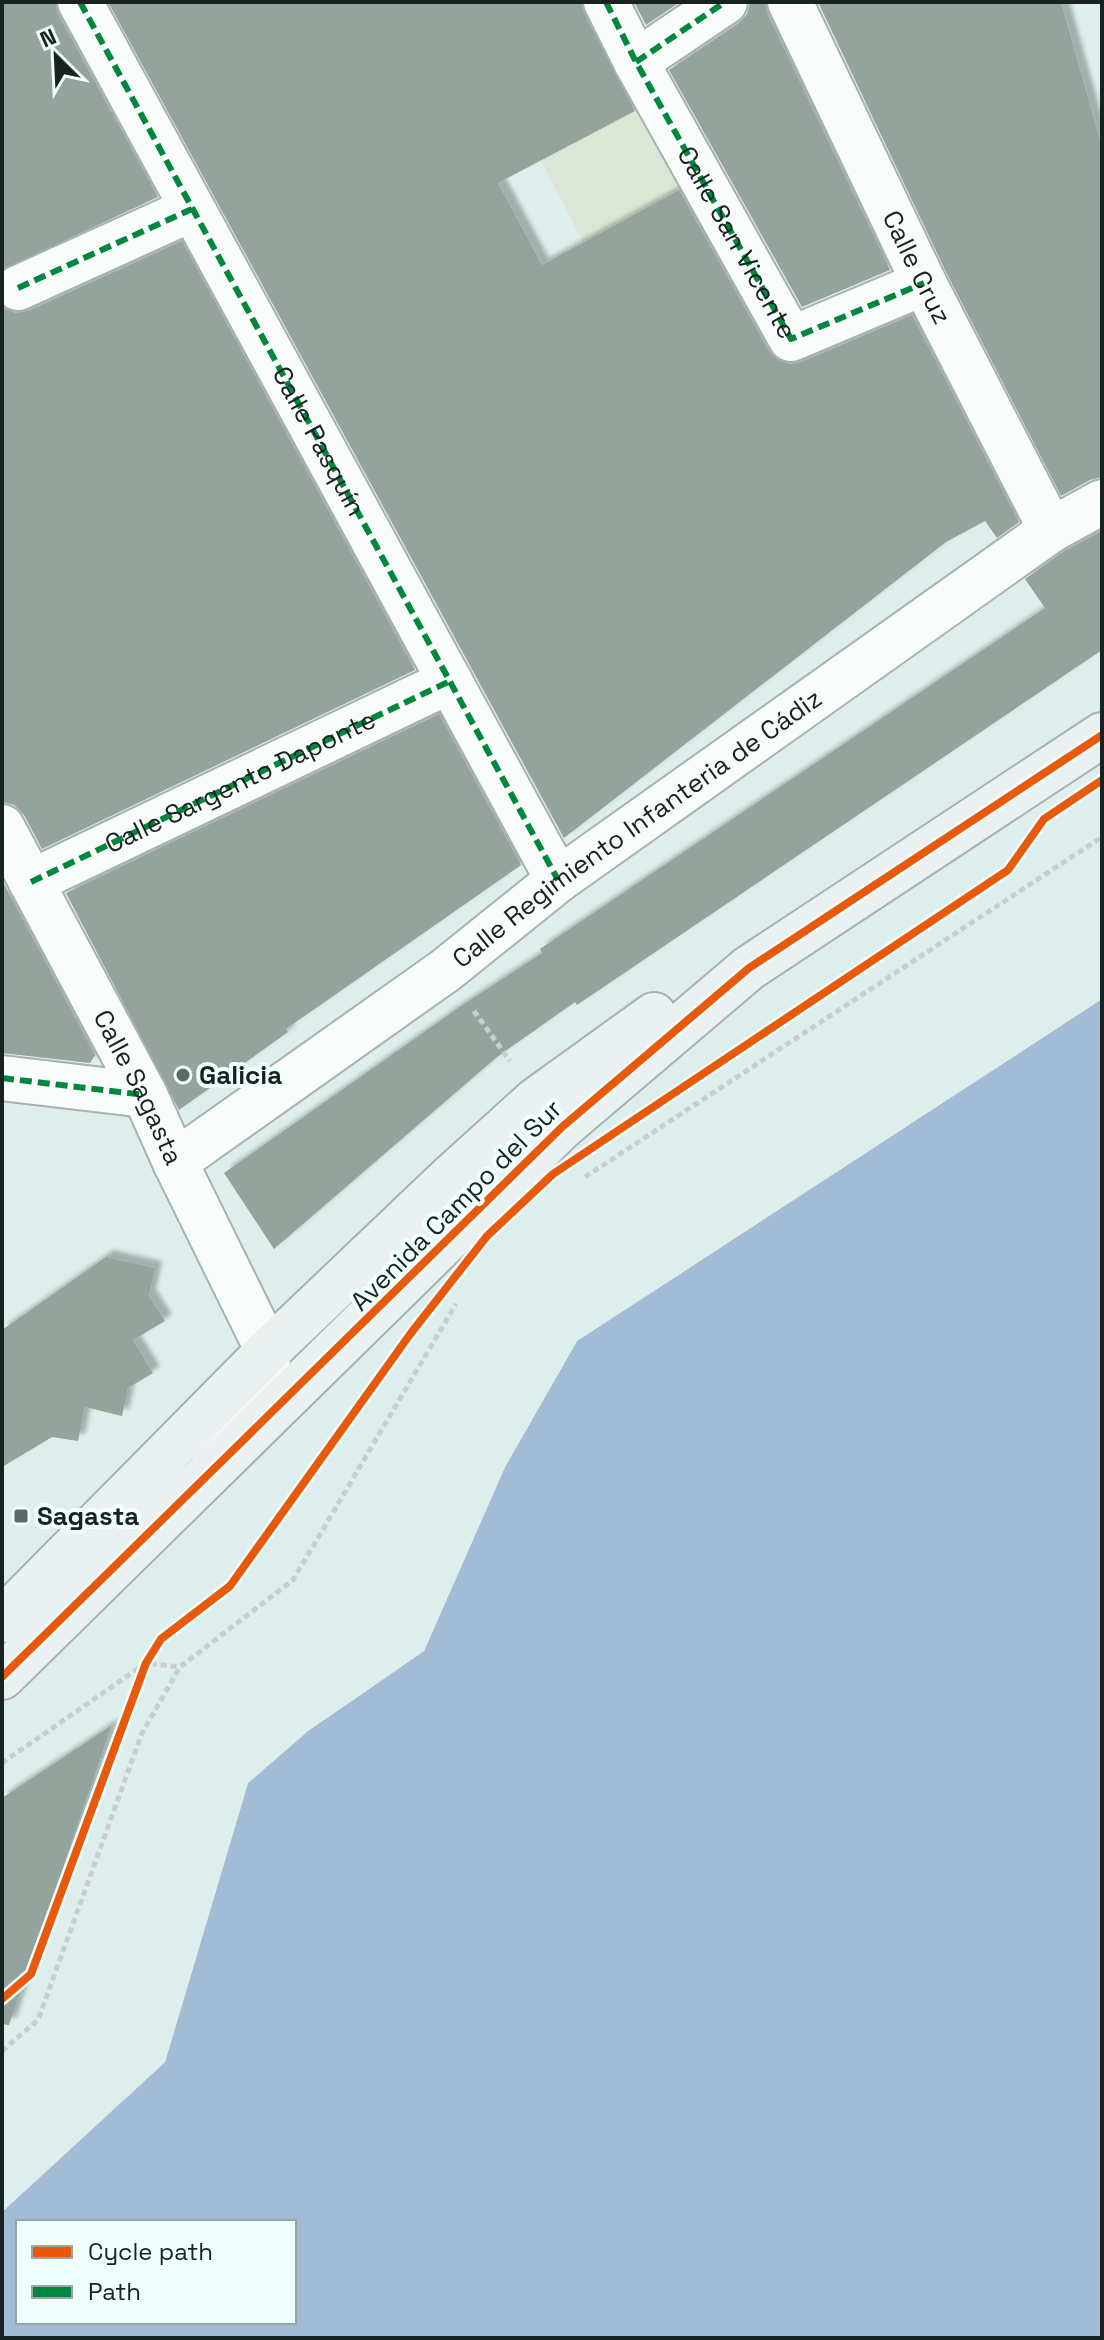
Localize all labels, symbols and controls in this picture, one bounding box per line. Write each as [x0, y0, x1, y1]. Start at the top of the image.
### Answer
north arrow [16, 16, 96, 96]
text: N [35, 22, 60, 54]
street label: Calle San Vicente [670, 140, 805, 345]
street label: Calle Cruz [875, 205, 959, 330]
street label: Calle Pasquín [265, 360, 374, 522]
street label: Calle Regimiento Infanteria de Cádiz [445, 681, 828, 975]
street label: Calle Sargento Daponte [99, 702, 381, 861]
street label: Calle Sagasta [86, 1004, 191, 1170]
place label: Galicia [199, 1058, 282, 1092]
marker: Galicia [174, 1066, 192, 1084]
street label: Avenida Campo del Sur [343, 1092, 569, 1318]
place label: Sagasta [37, 1499, 139, 1533]
marker: Sagasta [12, 1507, 30, 1525]
legend [16, 2220, 296, 2324]
text: Cycle path [88, 2236, 213, 2267]
text: Path [88, 2276, 141, 2307]

